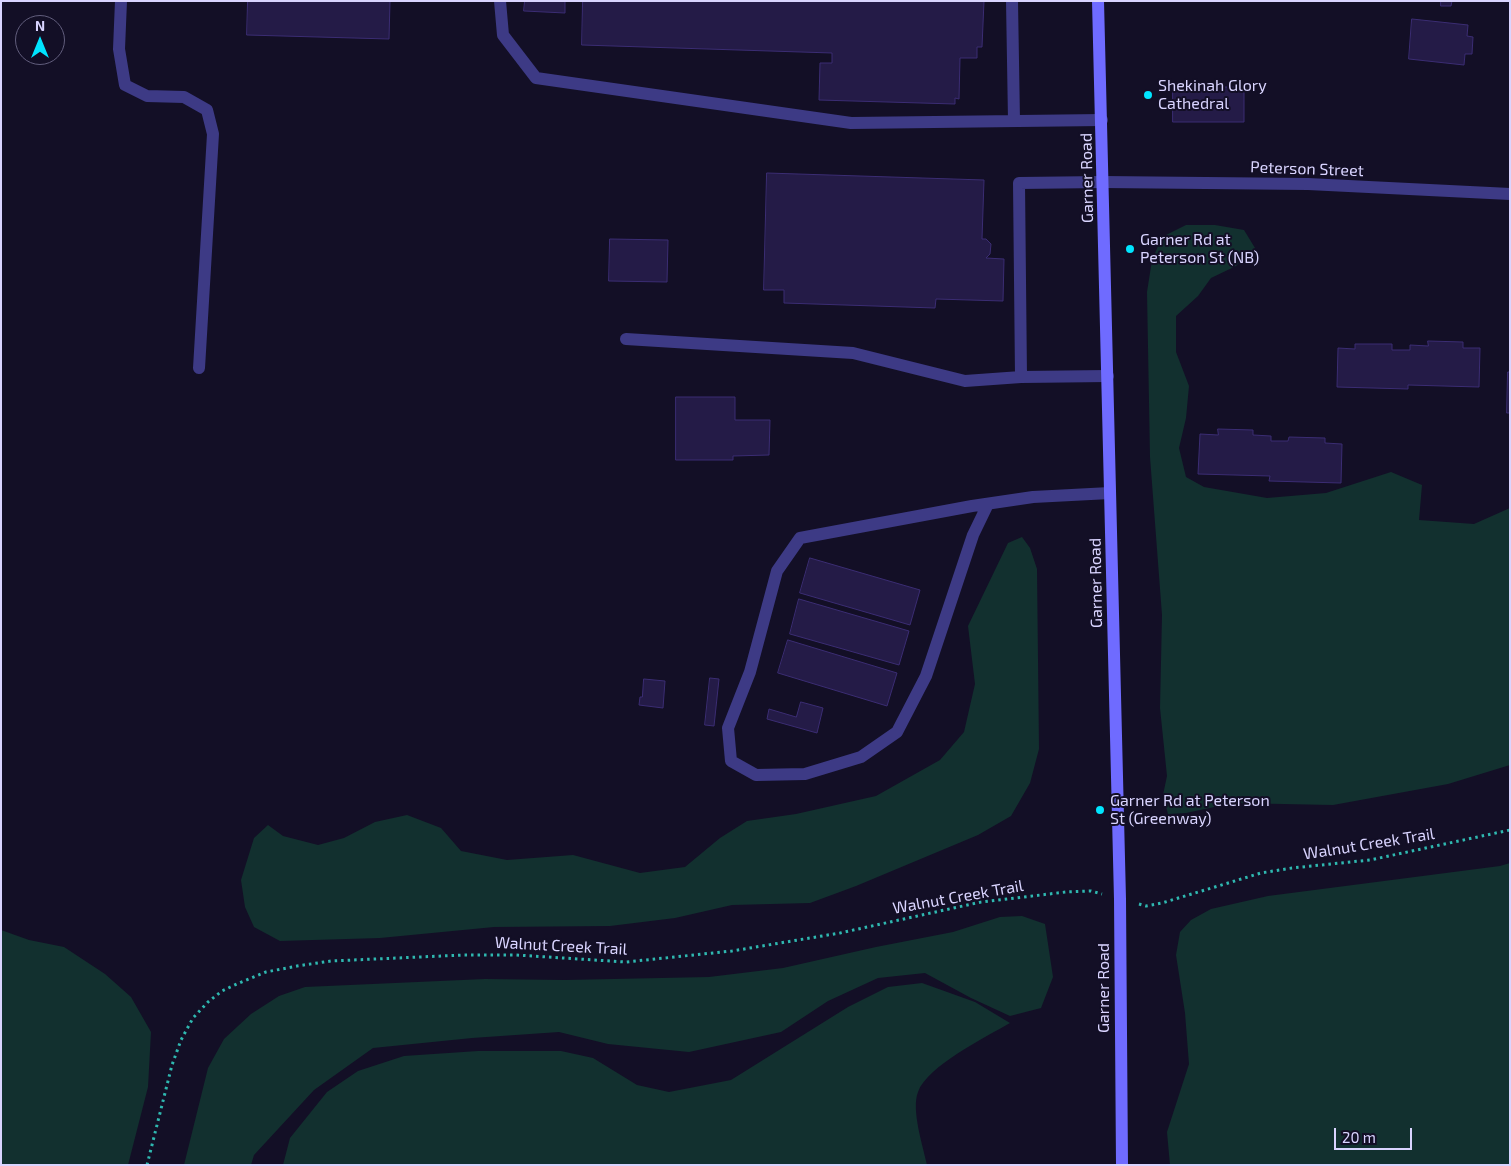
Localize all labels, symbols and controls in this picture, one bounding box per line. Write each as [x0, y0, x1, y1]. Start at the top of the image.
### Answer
north arrow [15, 15, 65, 65]
text: N [35, 17, 45, 34]
place label: Shekinah Glory Cathedral [1158, 76, 1267, 114]
marker: Shekinah Glory Cathedral [1142, 89, 1154, 101]
street label: Garner Road [1077, 133, 1097, 223]
street label: Peterson Street [1250, 157, 1364, 181]
place label: Garner Rd at Peterson St (NB) [1140, 230, 1259, 268]
marker: Garner Rd at Peterson St (NB) [1124, 243, 1136, 255]
street label: Garner Road [1086, 538, 1106, 628]
place label: Garner Rd at Peterson St (Greenway) [1110, 791, 1270, 829]
marker: Garner Rd at Peterson St (Greenway) [1094, 804, 1106, 816]
street label: Walnut Creek Trail [1302, 824, 1436, 864]
street label: Walnut Creek Trail [891, 876, 1025, 918]
street label: Walnut Creek Trail [494, 933, 628, 959]
street label: Garner Road [1094, 943, 1114, 1033]
scale bar [1336, 1118, 1414, 1150]
text: 20 m [1342, 1128, 1376, 1146]

